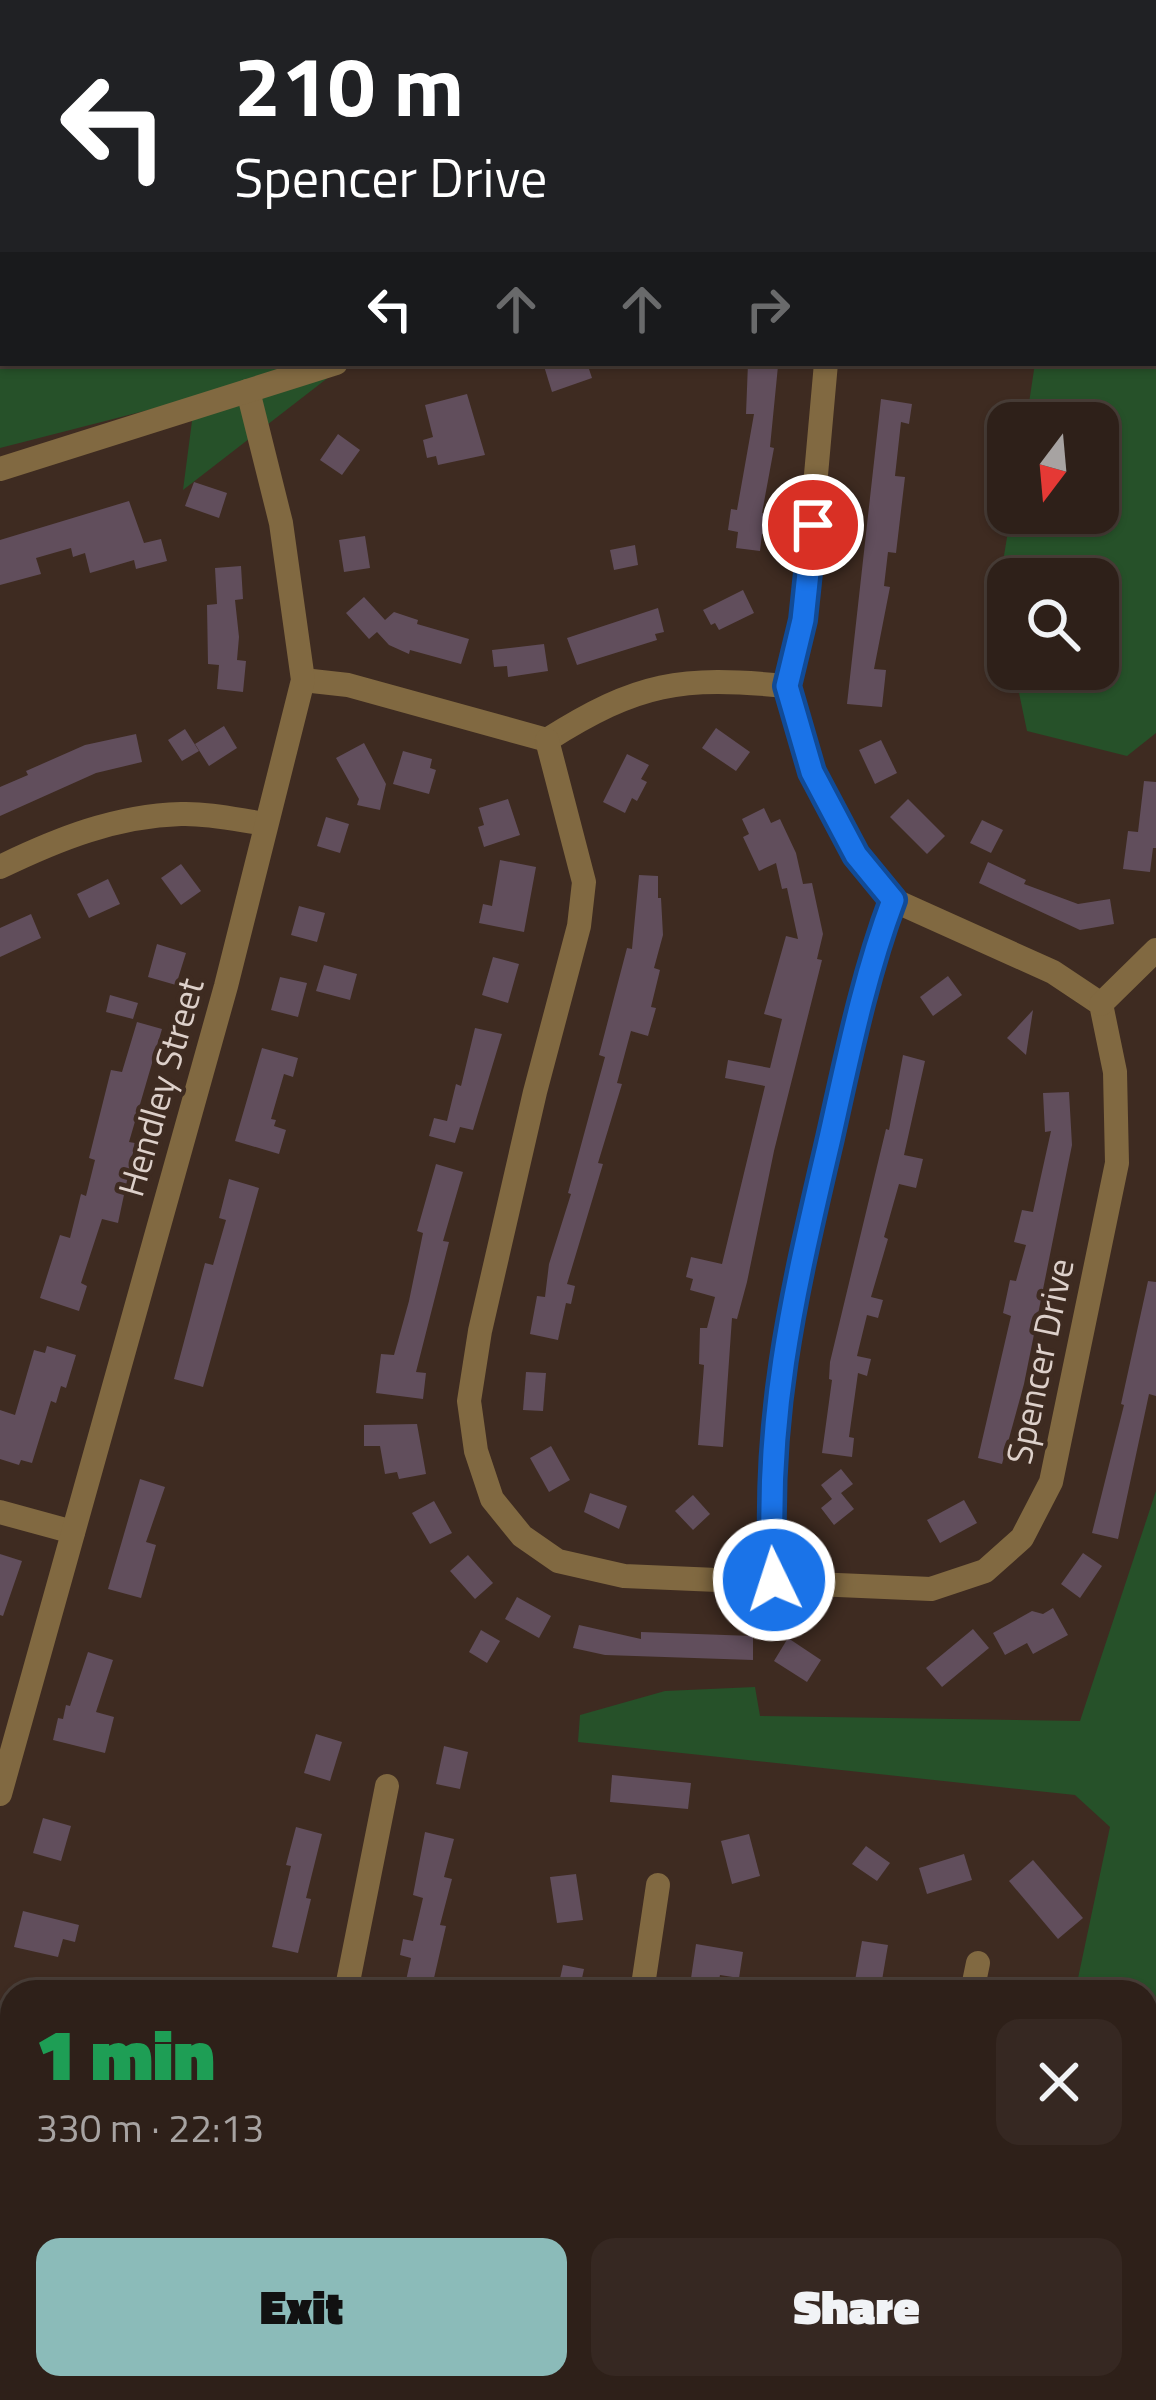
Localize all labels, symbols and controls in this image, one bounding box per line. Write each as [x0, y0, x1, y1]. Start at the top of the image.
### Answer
text: 210 m [234, 21, 464, 149]
icon: left [36, 48, 192, 204]
text: Spencer Drive [234, 136, 547, 218]
icon: left [357, 276, 423, 342]
icon: ahead [483, 276, 549, 342]
icon: ahead [609, 276, 675, 342]
icon: right [735, 276, 801, 342]
north arrow [987, 402, 1119, 534]
map controls [987, 402, 1119, 690]
pin [762, 474, 864, 576]
icon: arrive [780, 492, 846, 558]
button: search [987, 558, 1119, 690]
street label: Hendley Street [103, 971, 218, 1203]
street label: Spencer Drive [990, 1253, 1088, 1469]
position arrow [711, 1517, 837, 1643]
text: 1 min [36, 1998, 215, 2108]
button: close [996, 2019, 1122, 2145]
text: 330 m · 22:13 [36, 2098, 264, 2157]
button: Exit [36, 2238, 567, 2376]
button: Share [591, 2238, 1122, 2376]

